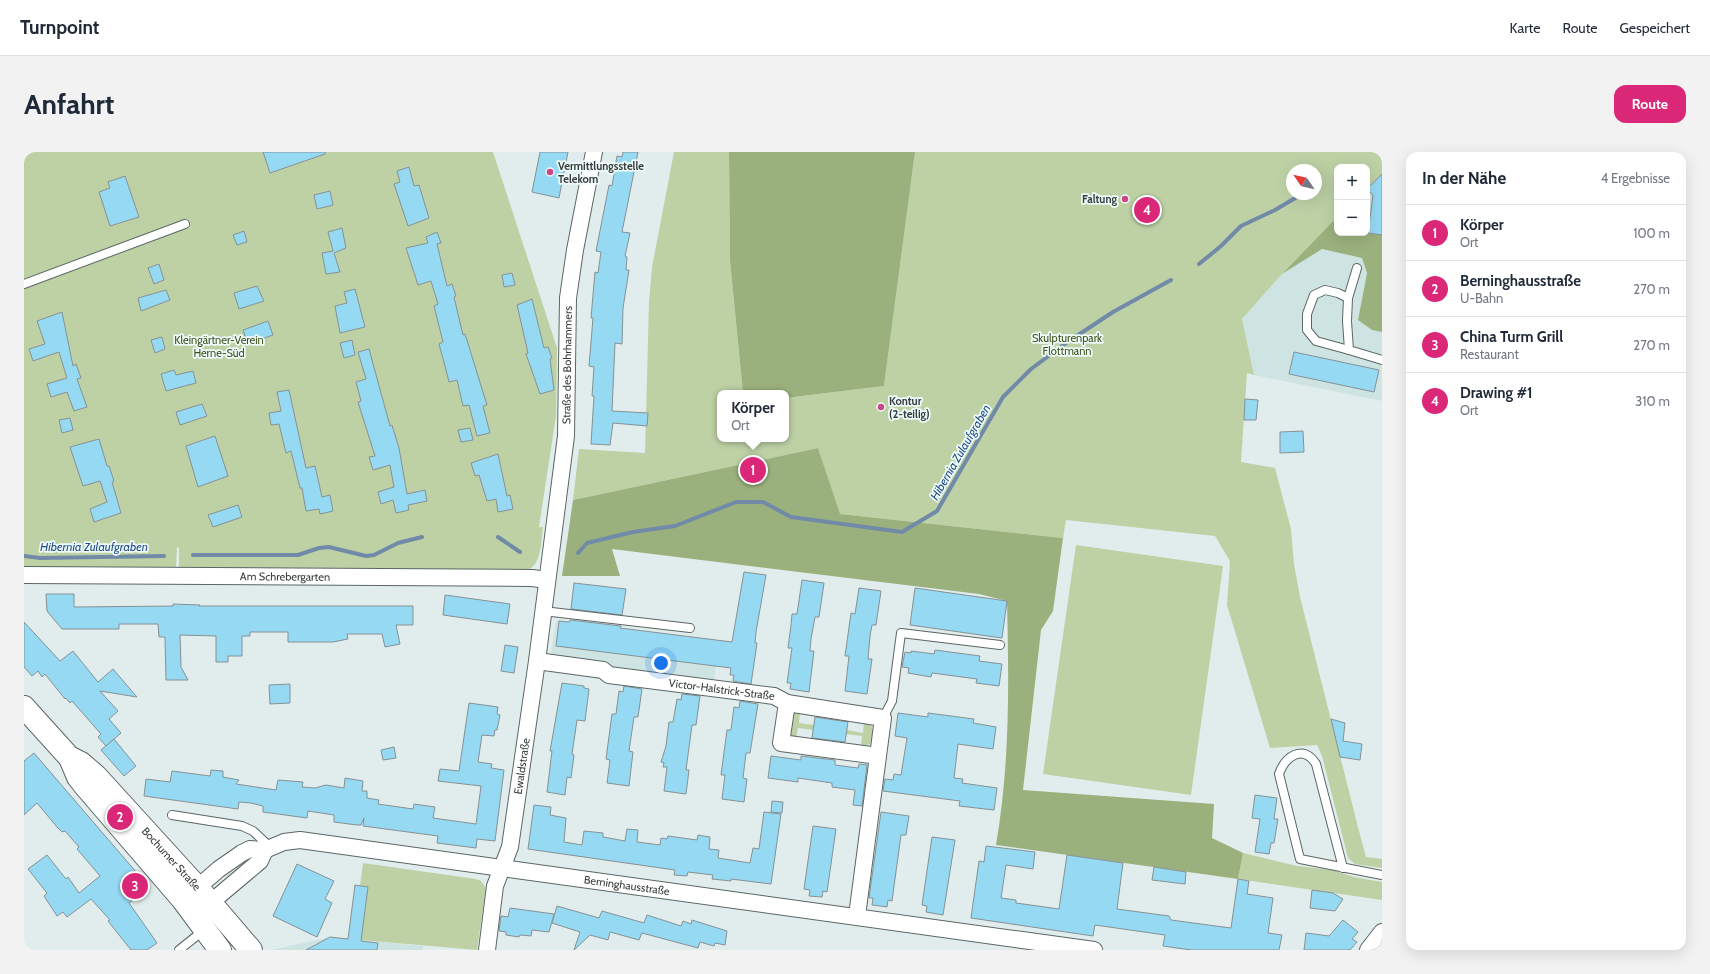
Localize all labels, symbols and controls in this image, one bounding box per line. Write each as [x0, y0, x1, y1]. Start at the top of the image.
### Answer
text: Turnpoint [20, 16, 99, 39]
text: Karte [1510, 19, 1540, 37]
text: Route [1562, 19, 1598, 37]
text: Gespeichert [1620, 19, 1690, 37]
button: Route [1614, 85, 1686, 123]
text: Anfahrt [24, 87, 114, 121]
place label: Vermittlungsstelle Telekom [558, 159, 644, 186]
north arrow [1286, 164, 1322, 200]
map controls [1334, 164, 1370, 236]
button: + [1334, 164, 1370, 200]
marker: Vermittlungsstelle Telekom [545, 167, 555, 177]
text: In der Nähe [1422, 168, 1506, 188]
text: 4 Ergebnisse [1601, 170, 1670, 186]
place label: Faltung [1082, 192, 1117, 206]
marker: Faltung [1120, 194, 1130, 204]
pin: 4 [1134, 195, 1160, 225]
button: − [1334, 200, 1370, 236]
text: Körper [1460, 216, 1504, 234]
text: 1 [1433, 225, 1437, 241]
text: 100 m [1633, 225, 1670, 241]
text: Ort [1460, 234, 1478, 250]
text: Berninghausstraße [1460, 272, 1581, 290]
text: 2 [1432, 281, 1438, 297]
text: 270 m [1633, 281, 1670, 297]
text: U-Bahn [1460, 290, 1503, 306]
street label: Straße des Bohrhammers [559, 305, 575, 424]
text: China Turm Grill [1460, 328, 1563, 346]
park label: Skulpturenpark Flottmann [1032, 331, 1102, 358]
park label: Kleingärtner-Verein Herne-Süd [174, 333, 264, 360]
text: 3 [1431, 337, 1439, 353]
text: 270 m [1633, 337, 1670, 353]
text: Restaurant [1460, 346, 1519, 362]
text: Drawing #1 [1460, 384, 1533, 402]
popup [717, 390, 789, 442]
text: 4 [1431, 393, 1439, 409]
text: 310 m [1635, 393, 1670, 409]
place label: Kontur (2-teilig) [889, 394, 930, 421]
text: Körper [731, 399, 775, 417]
marker: Kontur (2-teilig) [876, 402, 886, 412]
water label: Hibernia Zulaufgraben [927, 402, 993, 502]
text: Ort [1460, 402, 1478, 418]
text: Ort [731, 417, 750, 433]
pin: 1 [740, 455, 766, 485]
water label: Hibernia Zulaufgraben [40, 539, 148, 554]
street label: Am Schrebergarten [240, 569, 330, 584]
your location [651, 653, 671, 673]
street label: Victor-Halstrick-Straße [668, 676, 776, 703]
street label: Ewaldstraße [511, 737, 533, 795]
pin: 2 [107, 802, 133, 832]
street label: Bochumer Straße [139, 824, 204, 894]
pin: 3 [122, 871, 148, 901]
street label: Berninghausstraße [583, 872, 671, 898]

